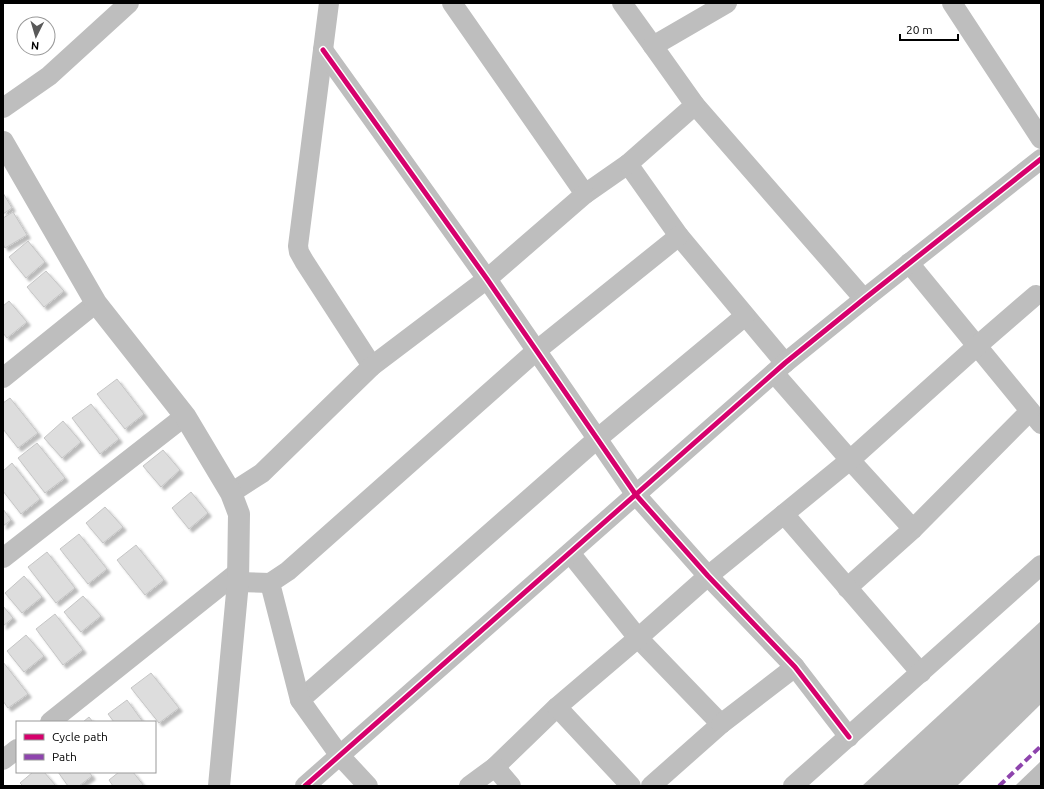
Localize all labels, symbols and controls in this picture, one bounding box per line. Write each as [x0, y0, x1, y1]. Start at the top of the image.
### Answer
north arrow [16, 16, 56, 56]
scale bar [900, 16, 958, 42]
text: 20 m [906, 23, 933, 36]
text: N [31, 40, 40, 52]
legend [16, 721, 156, 773]
text: Cycle path [52, 730, 108, 743]
text: Path [52, 750, 77, 763]

